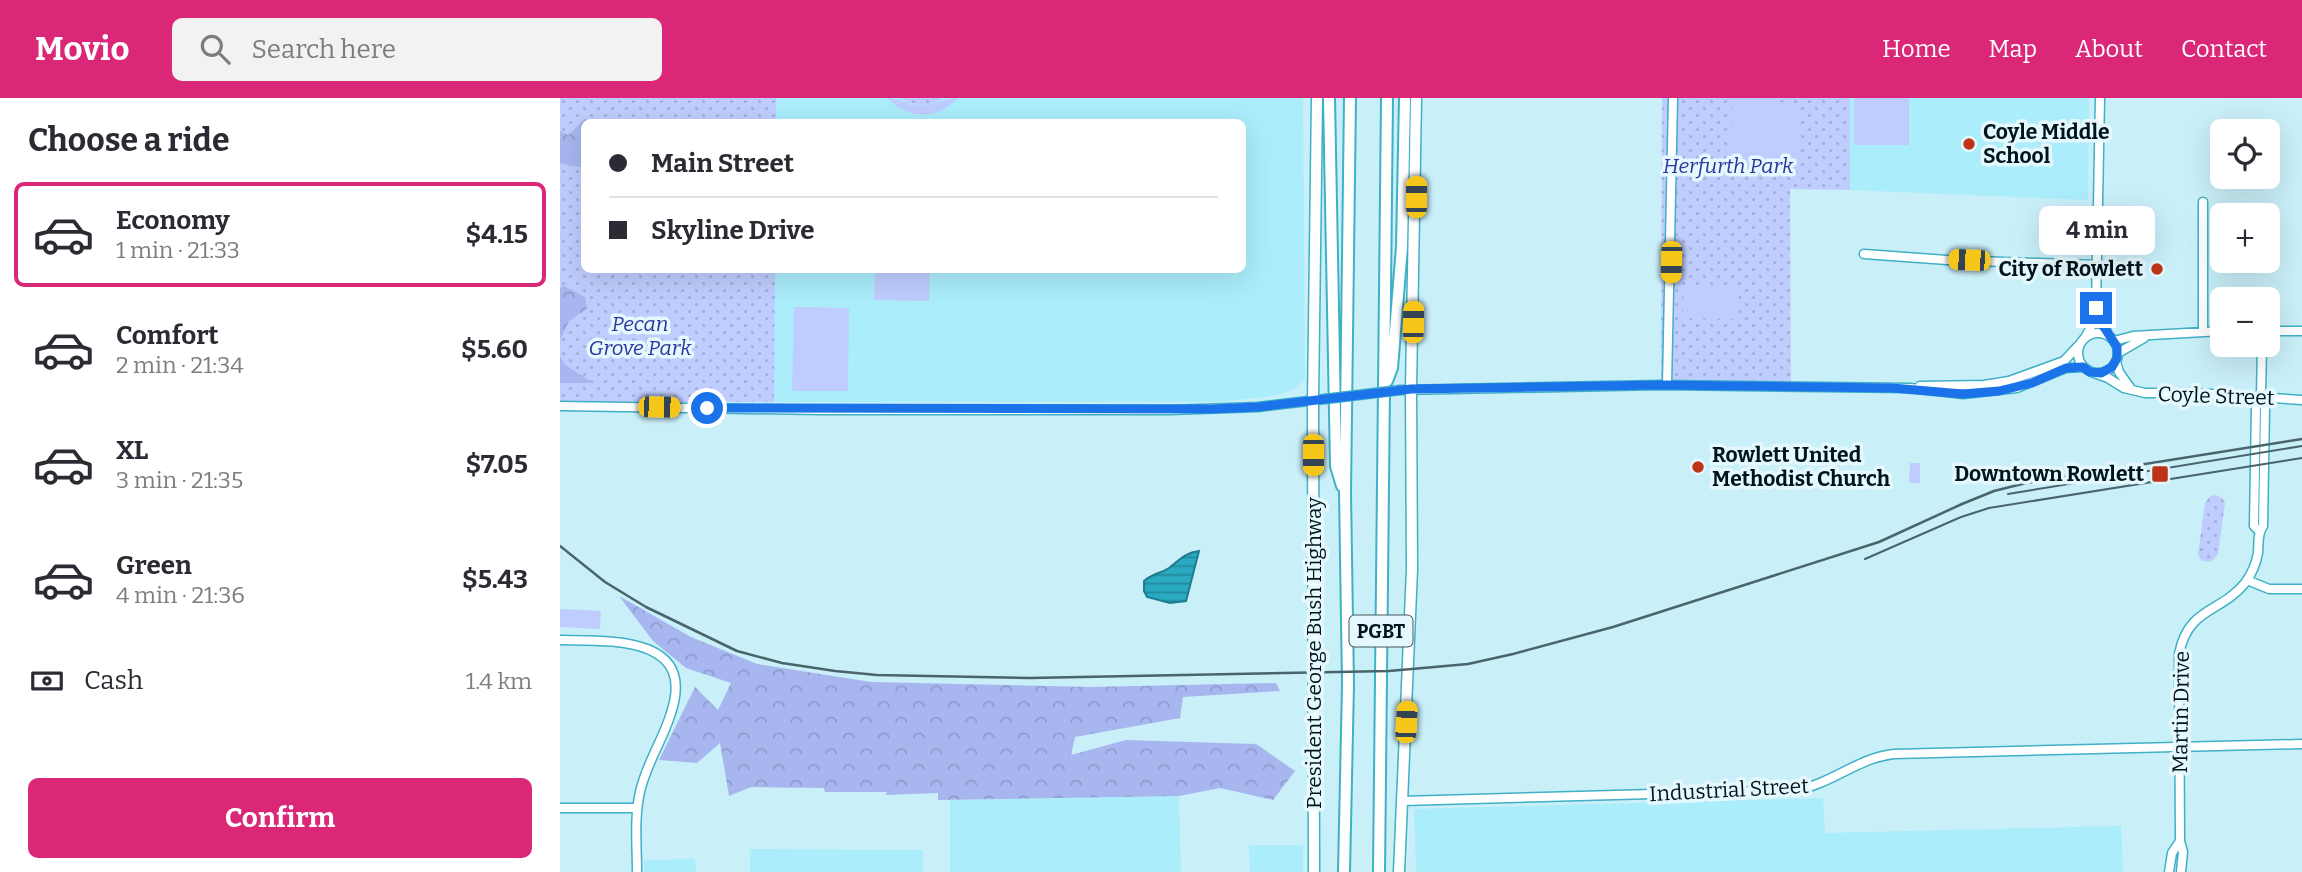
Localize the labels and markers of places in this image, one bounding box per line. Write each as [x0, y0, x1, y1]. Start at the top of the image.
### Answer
place label: Coyle Middle School [1983, 119, 2110, 169]
marker: Coyle Middle School [1961, 136, 1977, 152]
place label: City of Rowlett [1998, 256, 2144, 282]
marker: City of Rowlett [2149, 261, 2165, 277]
place label: Rowlett United Methodist Church [1712, 442, 1891, 492]
marker: Rowlett United Methodist Church [1690, 459, 1706, 475]
place label: Downtown Rowlett [1954, 461, 2145, 487]
marker: Downtown Rowlett [2150, 464, 2170, 484]

